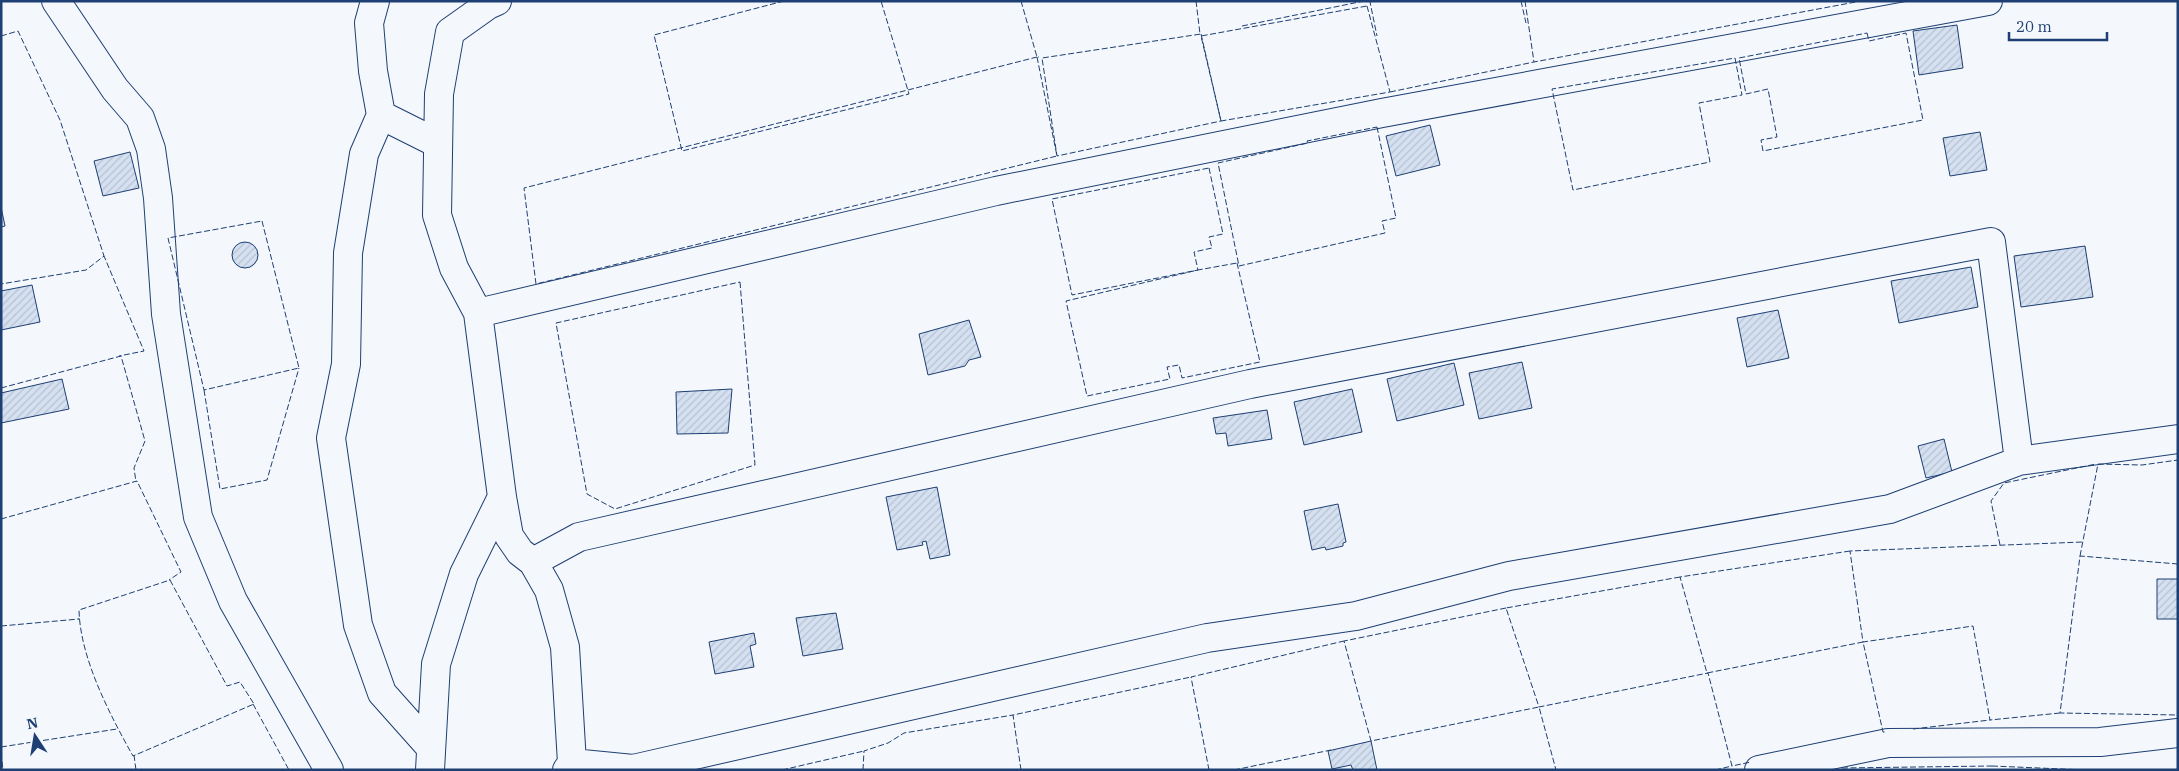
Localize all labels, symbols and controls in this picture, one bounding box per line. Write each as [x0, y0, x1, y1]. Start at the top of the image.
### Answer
scale bar [2009, 10, 2106, 42]
text: 20 m [2016, 17, 2052, 36]
north arrow [10, 711, 60, 761]
text: N [25, 713, 40, 733]

